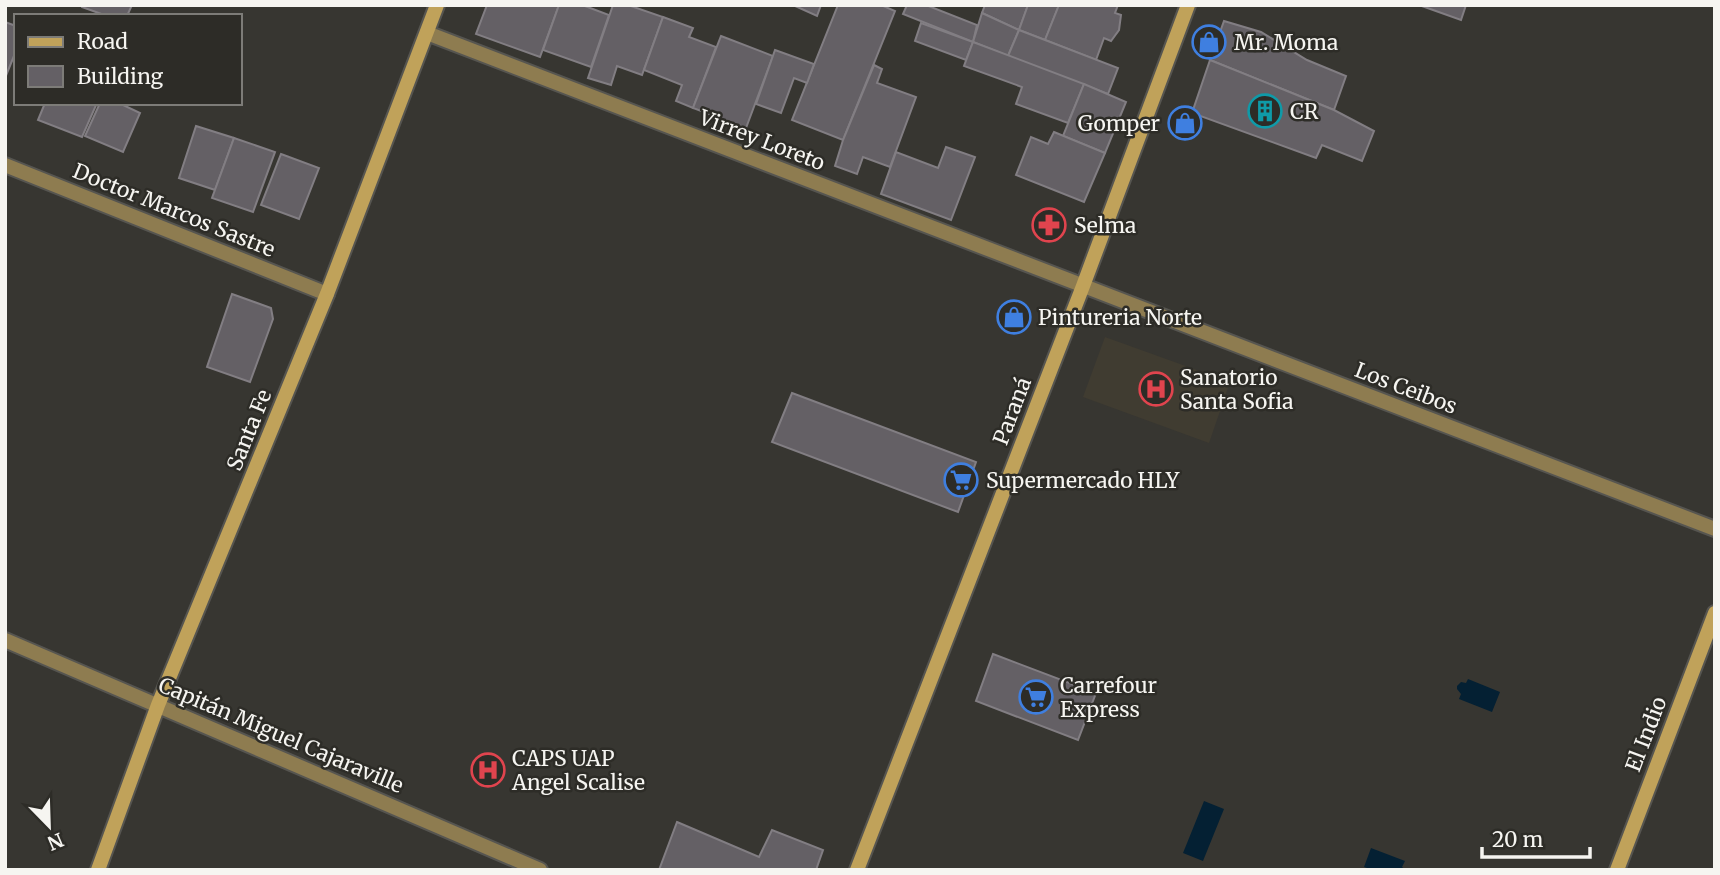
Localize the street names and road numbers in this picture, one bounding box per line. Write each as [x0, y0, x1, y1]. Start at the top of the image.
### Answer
street label: Virrey Loreto [694, 103, 829, 176]
street label: Doctor Marcos Sastre [69, 157, 279, 263]
street label: Los Ceibos [1351, 356, 1461, 420]
street label: Paraná [987, 373, 1037, 449]
street label: Santa Fe [221, 385, 278, 475]
street label: Capitán Miguel Cajaraville [154, 671, 408, 799]
street label: El Indio [1619, 693, 1673, 775]

